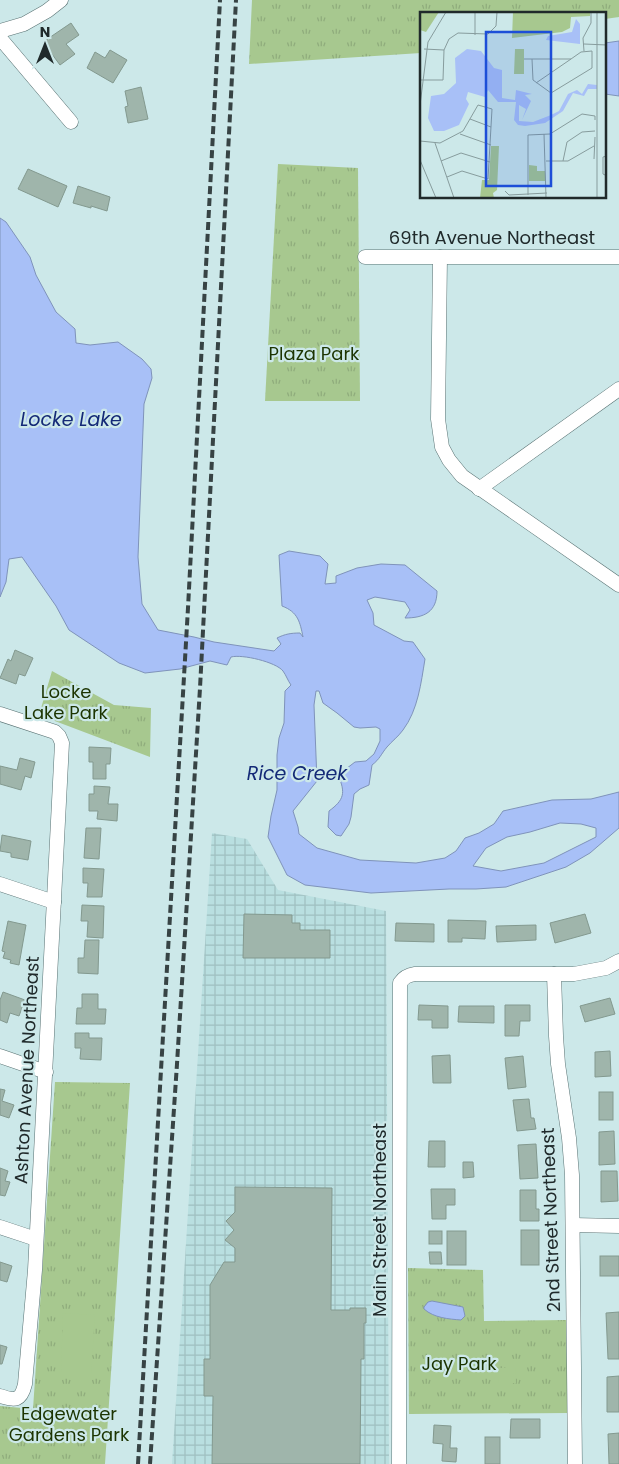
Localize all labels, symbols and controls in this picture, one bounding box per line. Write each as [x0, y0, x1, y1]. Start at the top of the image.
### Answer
inset map [420, 12, 606, 199]
north arrow [20, 20, 70, 70]
text: N [40, 22, 50, 42]
street label: 69th Avenue Northeast [389, 225, 595, 250]
park label: Plaza Park [269, 341, 360, 366]
water label: Locke Lake [20, 406, 122, 433]
park label: Locke Lake Park [24, 679, 109, 725]
water label: Rice Creek [247, 760, 348, 787]
street label: Ashton Avenue Northeast [8, 955, 45, 1185]
street label: Main Street Northeast [367, 1123, 392, 1317]
street label: 2nd Street Northeast [535, 1127, 566, 1313]
park label: Jay Park [421, 1351, 497, 1376]
park label: Edgewater Gardens Park [9, 1401, 130, 1447]

